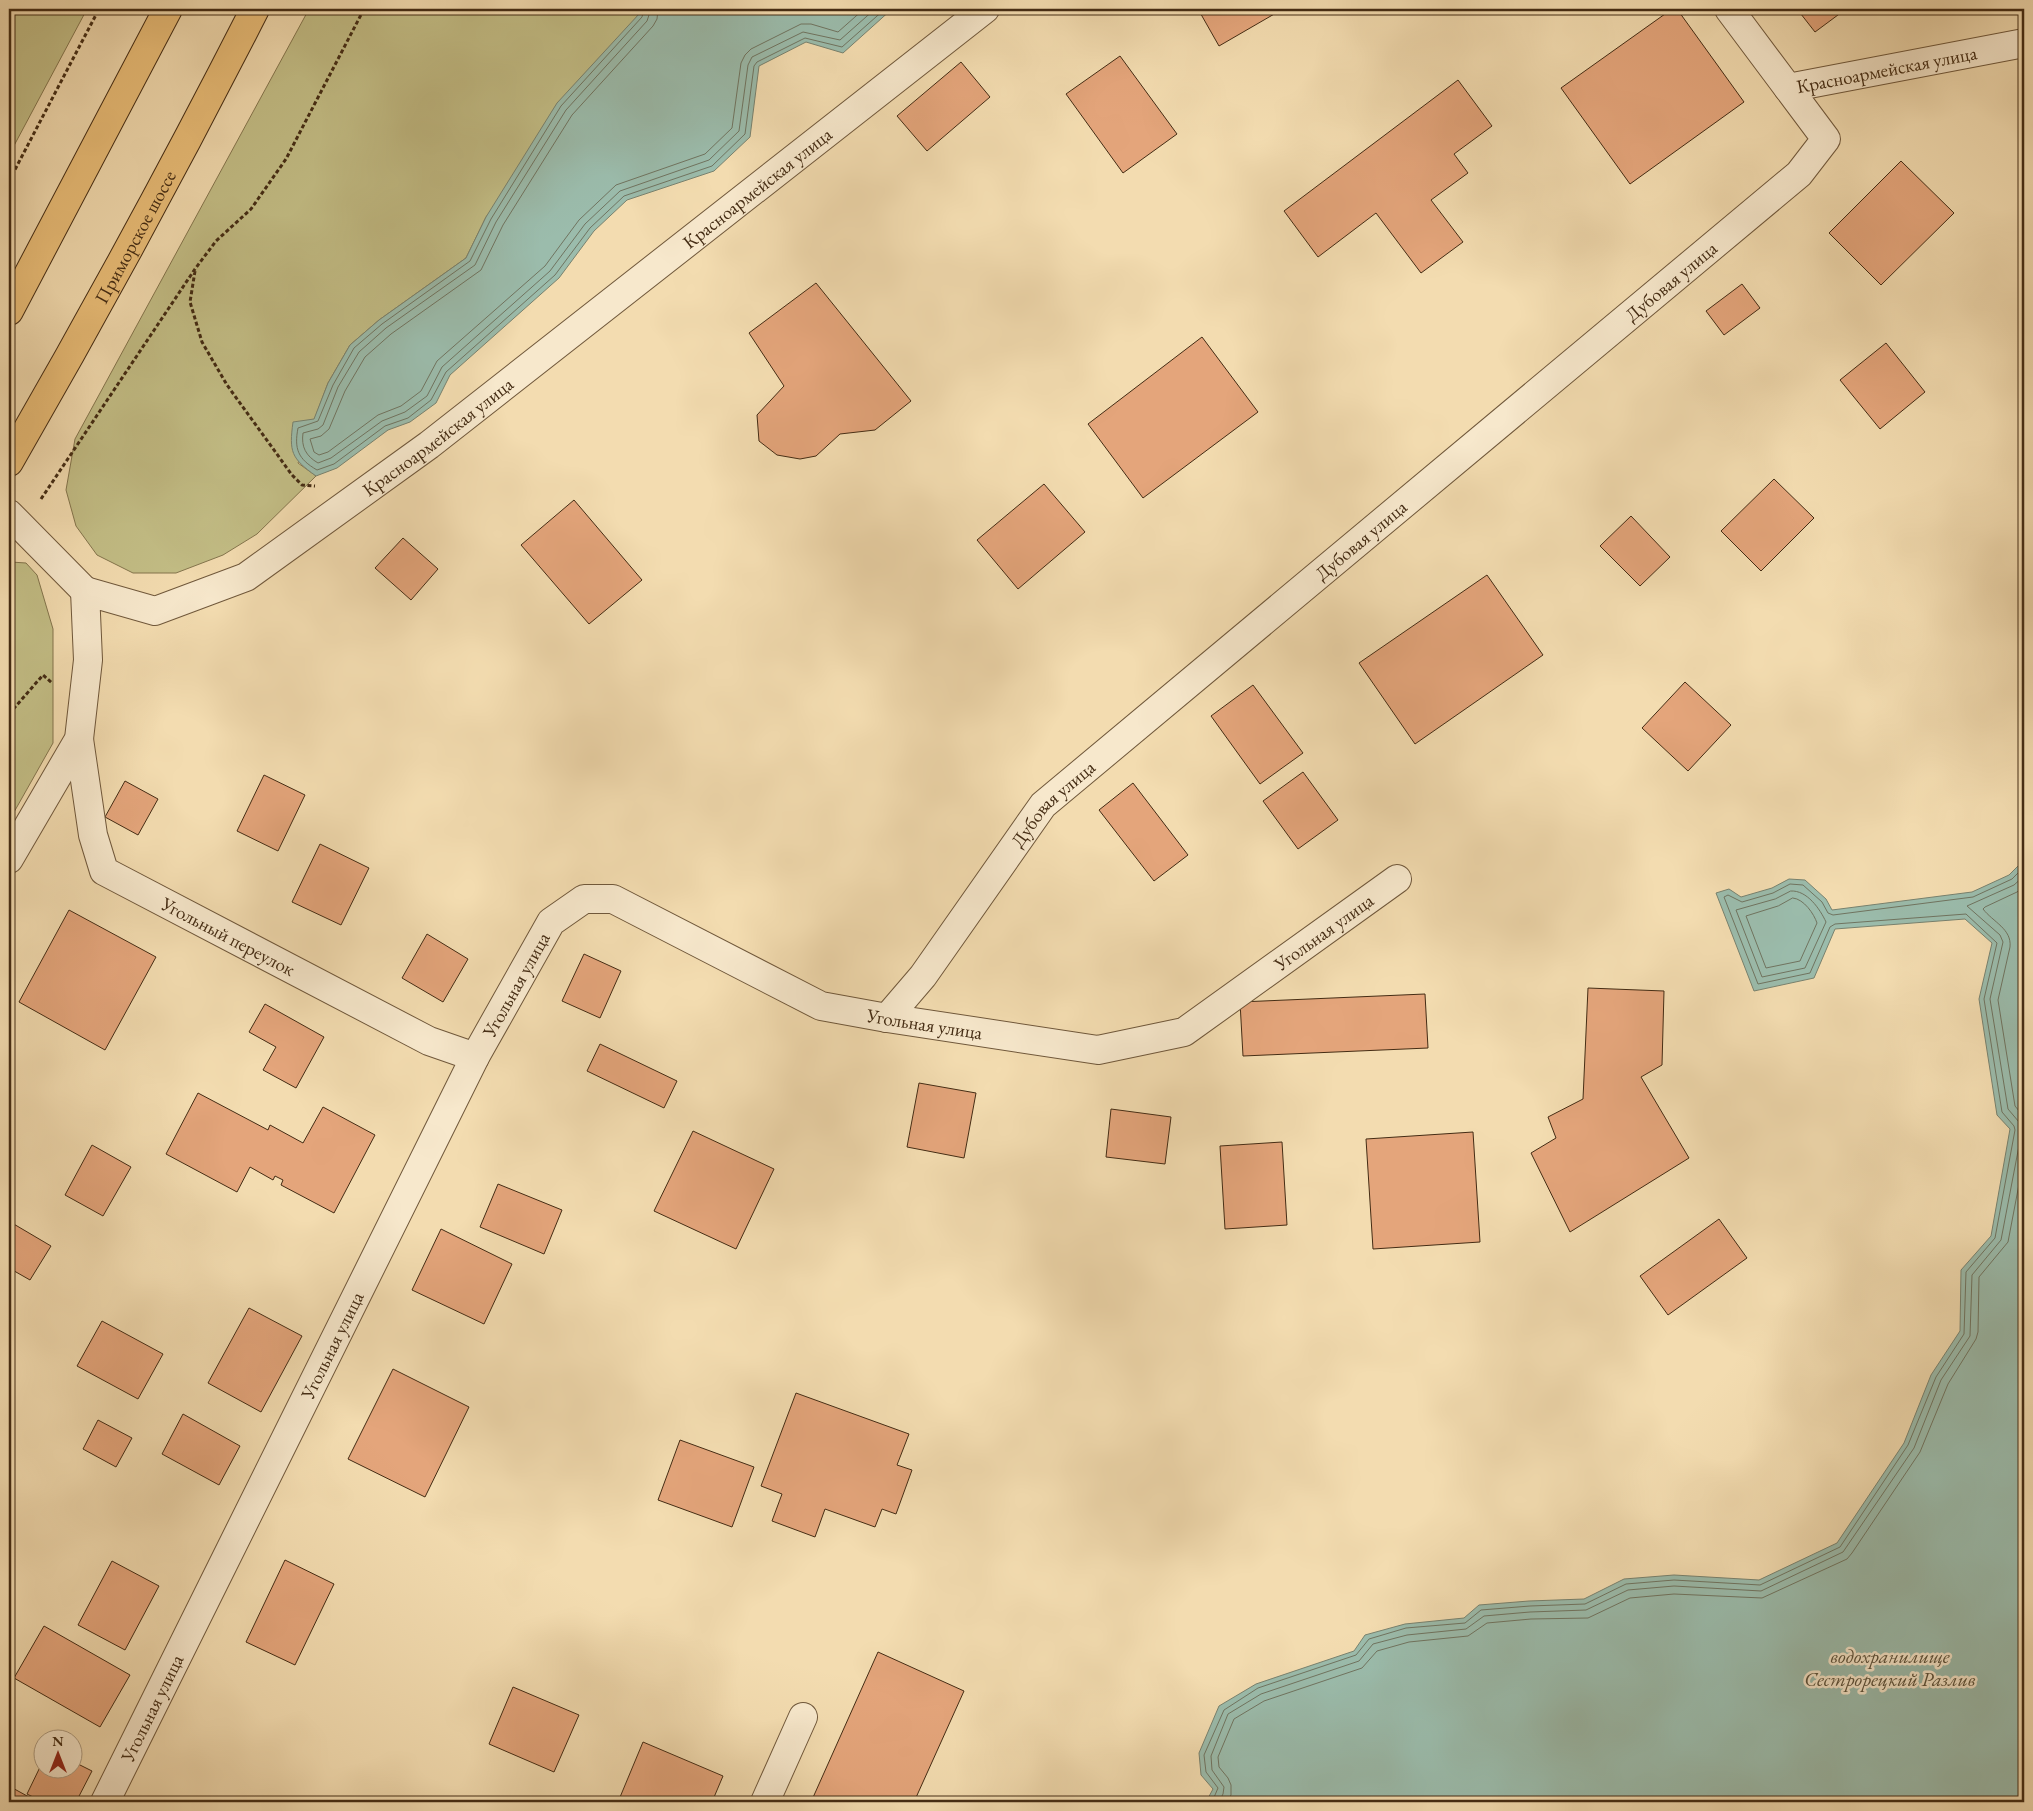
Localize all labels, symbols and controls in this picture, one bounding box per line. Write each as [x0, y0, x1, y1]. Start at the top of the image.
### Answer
street label: Красноармейская улица [1794, 40, 1979, 99]
street label: Красноармейская улица [678, 122, 838, 255]
street label: Приморское шоссе [89, 166, 182, 308]
street label: Дубовая улица [1620, 235, 1723, 327]
street label: Красноармейская улица [357, 371, 519, 502]
street label: Дубовая улица [1310, 494, 1413, 586]
street label: Дубовая улица [1005, 754, 1101, 852]
street label: Угольная улица [1268, 888, 1379, 977]
street label: Угольный переулок [156, 891, 299, 982]
street label: Угольная улица [476, 927, 556, 1043]
street label: Угольная улица [864, 1002, 985, 1045]
street label: Угольная улица [295, 1287, 370, 1404]
water label: водохранилище Сестрорецкий Разлив [1804, 1643, 1976, 1692]
street label: Угольная улица [115, 1650, 190, 1767]
north arrow [32, 1728, 82, 1778]
text: N [52, 1732, 64, 1750]

